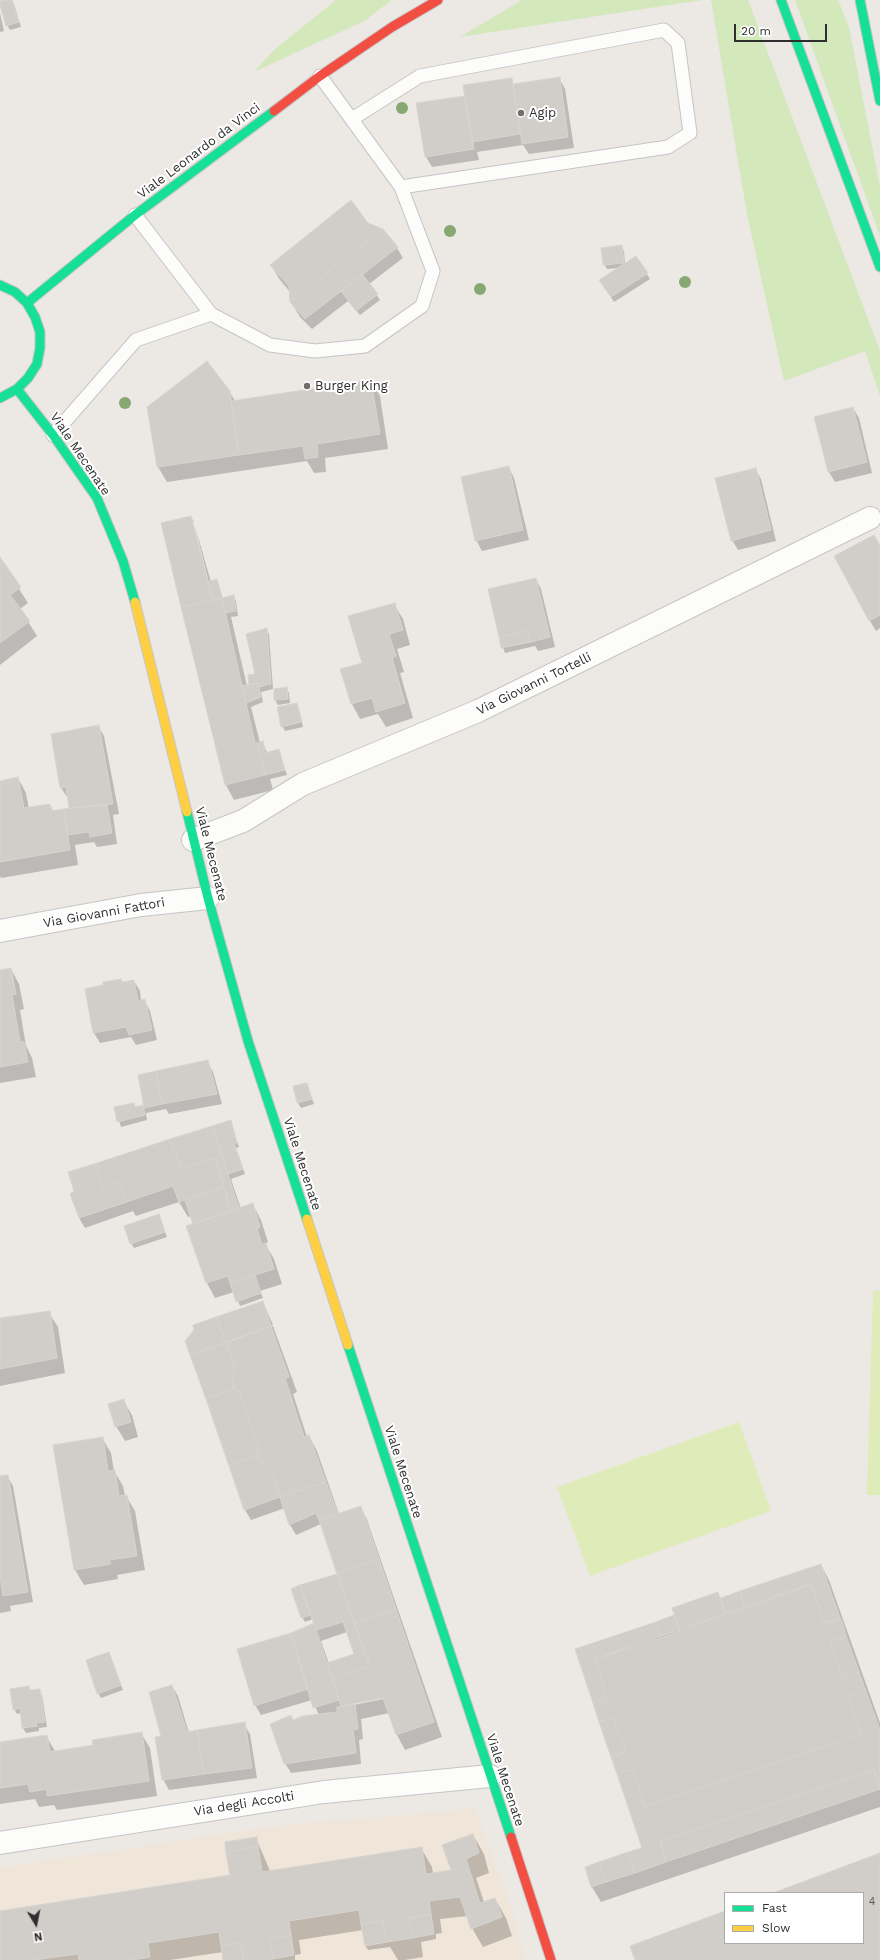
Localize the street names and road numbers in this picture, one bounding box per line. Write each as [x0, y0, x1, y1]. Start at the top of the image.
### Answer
street label: Viale Leonardo da Vinci [135, 100, 263, 202]
street label: Viale Mecenate [47, 410, 113, 498]
street label: Via Giovanni Tortelli [474, 649, 594, 719]
street label: Viale Mecenate [192, 805, 230, 903]
street label: Via Giovanni Fattori [42, 895, 166, 931]
street label: Viale Mecenate [280, 1116, 324, 1212]
street label: Viale Mecenate [381, 1424, 425, 1520]
street label: Viale Mecenate [483, 1732, 527, 1828]
street label: Via degli Accolti [193, 1788, 295, 1820]

